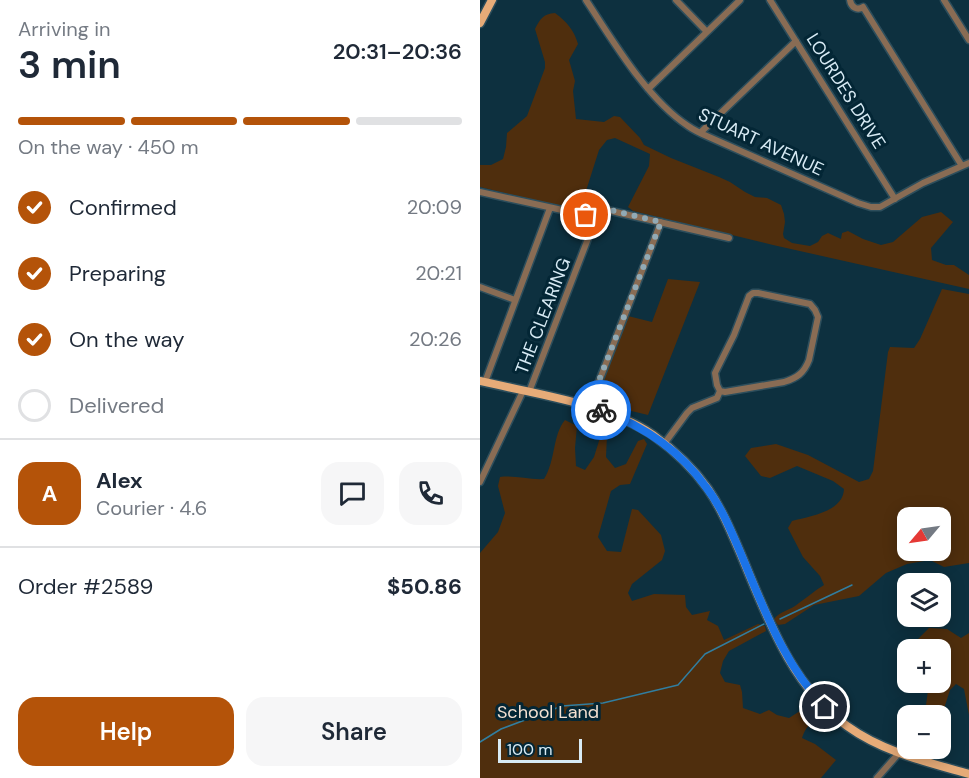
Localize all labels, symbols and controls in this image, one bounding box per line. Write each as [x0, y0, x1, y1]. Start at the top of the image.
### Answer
text: Arriving in [18, 16, 110, 42]
street label: LOURDES DRIVE [801, 29, 891, 153]
text: 20:31–20:36 [333, 37, 462, 66]
text: 3 min [18, 39, 121, 90]
street label: STUART AVENUE [694, 102, 828, 182]
text: On the way · 450 m [18, 134, 199, 160]
pin [560, 189, 611, 240]
icon: check [18, 191, 51, 224]
text: Confirmed [69, 193, 177, 222]
text: 20:09 [407, 194, 462, 220]
icon: bag [569, 198, 602, 231]
street label: THE CLEARING [510, 254, 576, 378]
icon: check [18, 257, 51, 290]
text: Preparing [69, 259, 166, 288]
text: 20:21 [415, 260, 462, 286]
icon: check [18, 323, 51, 356]
text: On the way [69, 325, 184, 354]
text: 20:26 [409, 326, 462, 352]
courier [571, 380, 631, 440]
text: Delivered [69, 391, 164, 420]
icon: bike [585, 394, 618, 427]
button: chat [321, 462, 384, 525]
button: phone [399, 462, 462, 525]
text: Alex [96, 466, 143, 495]
text: A [42, 479, 57, 508]
text: Courier · 4.6 [96, 495, 207, 521]
north arrow [897, 507, 951, 561]
map controls [897, 507, 951, 759]
text: Order #2589 [18, 572, 153, 601]
text: $50.86 [387, 572, 462, 601]
button: layers [897, 573, 951, 627]
button: + [897, 639, 951, 693]
pin [799, 681, 850, 732]
icon: home [808, 690, 841, 723]
button: Help [18, 697, 234, 766]
button: Share [246, 697, 462, 766]
park label: School Land [497, 700, 599, 724]
button: − [897, 705, 951, 759]
scale bar [498, 736, 582, 764]
text: 100 m [507, 739, 552, 760]

